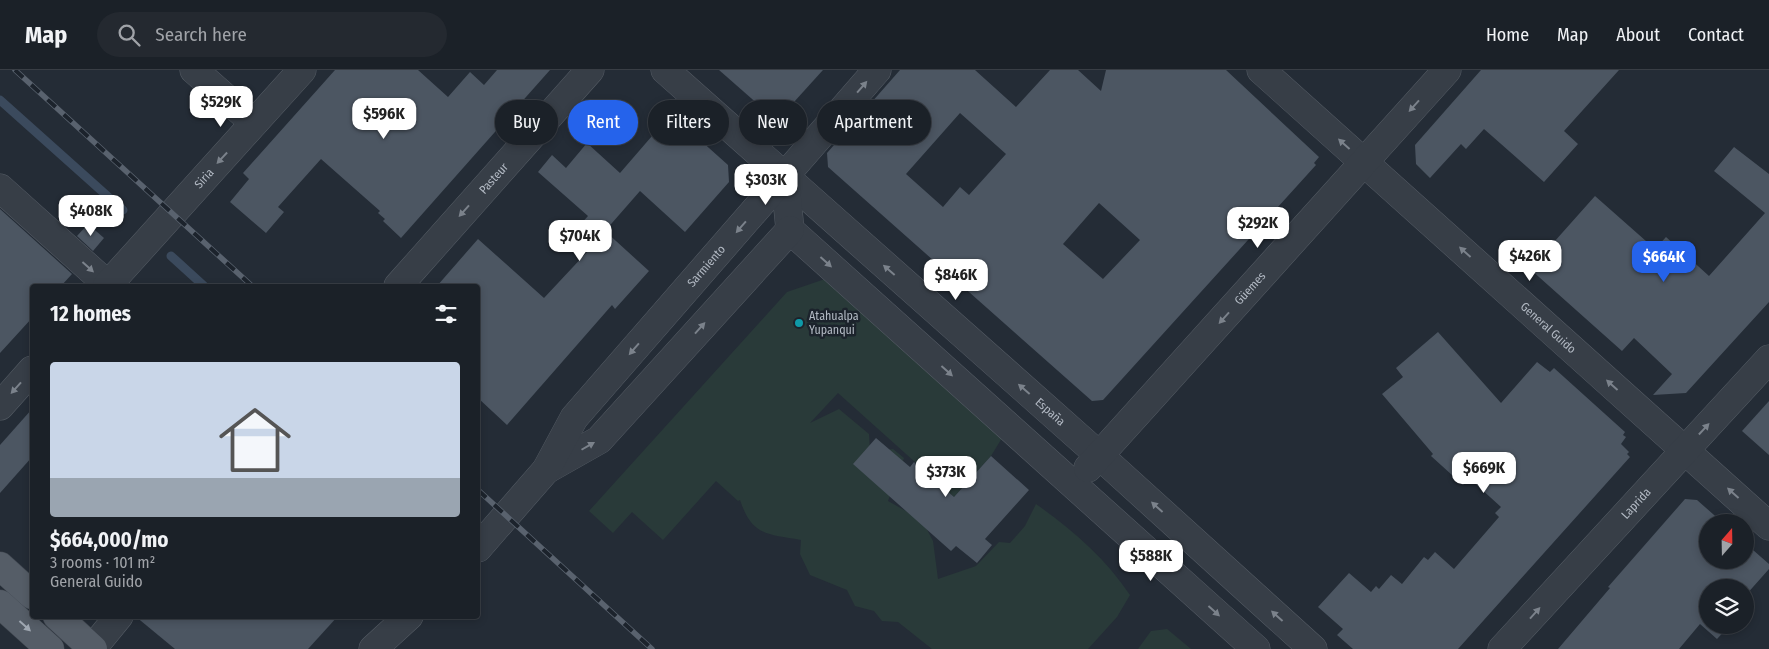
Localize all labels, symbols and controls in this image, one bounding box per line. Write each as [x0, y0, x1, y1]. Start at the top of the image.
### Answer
search box [97, 12, 447, 57]
text: Map [25, 21, 67, 49]
icon: search [115, 21, 143, 49]
text: Search here [155, 23, 247, 46]
text: Home [1486, 24, 1529, 46]
text: Map [1557, 24, 1588, 46]
text: About [1616, 24, 1660, 46]
text: Contact [1688, 24, 1744, 46]
one-way arrow [856, 82, 868, 94]
pin: $529K [186, 85, 256, 128]
text: $529K [201, 92, 241, 111]
pin: $596K [349, 98, 419, 140]
chip: Buy [495, 100, 558, 145]
chip: Rent [568, 100, 638, 145]
chip: Filters [648, 100, 729, 145]
chip: New [739, 100, 807, 145]
chip: Apartment [817, 100, 931, 145]
one-way arrow [1408, 100, 1420, 112]
text: $596K [363, 104, 405, 123]
one-way arrow [1338, 138, 1351, 149]
one-way arrow [216, 152, 228, 164]
street label: Pasteur [476, 159, 512, 197]
pin: $303K [731, 164, 801, 206]
street label: Siria [192, 165, 217, 191]
text: $303K [746, 170, 786, 189]
pin: $408K [56, 194, 126, 237]
text: $408K [70, 201, 112, 220]
one-way arrow [459, 205, 470, 218]
pin: $292K [1223, 206, 1293, 249]
text: $292K [1238, 213, 1278, 232]
pin: $704K [545, 220, 615, 262]
one-way arrow [735, 221, 747, 233]
text: $704K [560, 226, 600, 245]
pin: $426K [1495, 240, 1565, 282]
pin: $664K [1629, 240, 1699, 283]
street label: Sarmiento [684, 242, 728, 290]
one-way arrow [1460, 246, 1472, 258]
text: $426K [1509, 246, 1551, 265]
text: $664K [1643, 247, 1685, 266]
one-way arrow [820, 257, 833, 268]
pin: $846K [921, 258, 991, 301]
one-way arrow [82, 261, 94, 273]
one-way arrow [883, 264, 896, 275]
text: $846K [935, 265, 977, 284]
street label: Güemes [1232, 269, 1268, 308]
street label: General Guido [1518, 299, 1579, 356]
icon: filters [432, 300, 460, 328]
text: 12 homes [50, 301, 131, 327]
place label: Atahualpa Yupanqui [809, 309, 859, 337]
one-way arrow [1218, 312, 1230, 324]
marker: Atahualpa Yupanqui [793, 317, 805, 329]
one-way arrow [694, 323, 706, 335]
one-way arrow [628, 343, 640, 355]
one-way arrow [941, 365, 953, 377]
one-way arrow [1605, 379, 1618, 390]
one-way arrow [10, 382, 22, 394]
one-way arrow [1018, 383, 1031, 394]
icon: home [210, 395, 300, 485]
street label: España [1032, 395, 1068, 429]
one-way arrow [1698, 423, 1710, 435]
one-way arrow [582, 441, 595, 450]
pin: $669K [1449, 452, 1519, 494]
pin: $373K [911, 456, 981, 498]
text: $669K [1463, 458, 1505, 477]
text: $373K [926, 462, 966, 481]
street label: Laprida [1618, 485, 1654, 522]
one-way arrow [1727, 487, 1739, 499]
one-way arrow [1151, 501, 1163, 513]
north arrow [1699, 514, 1754, 569]
map controls [1699, 514, 1754, 634]
text: $664,000/mo [50, 527, 169, 553]
pin: $588K [1116, 540, 1186, 582]
text: $588K [1130, 546, 1172, 565]
text: 3 rooms · 101 m² [50, 553, 155, 572]
text: General Guido [50, 572, 143, 591]
button: layers [1699, 579, 1754, 634]
one-way arrow [1207, 605, 1219, 617]
one-way arrow [1529, 607, 1541, 619]
one-way arrow [1271, 610, 1283, 622]
one-way arrow [19, 621, 32, 632]

